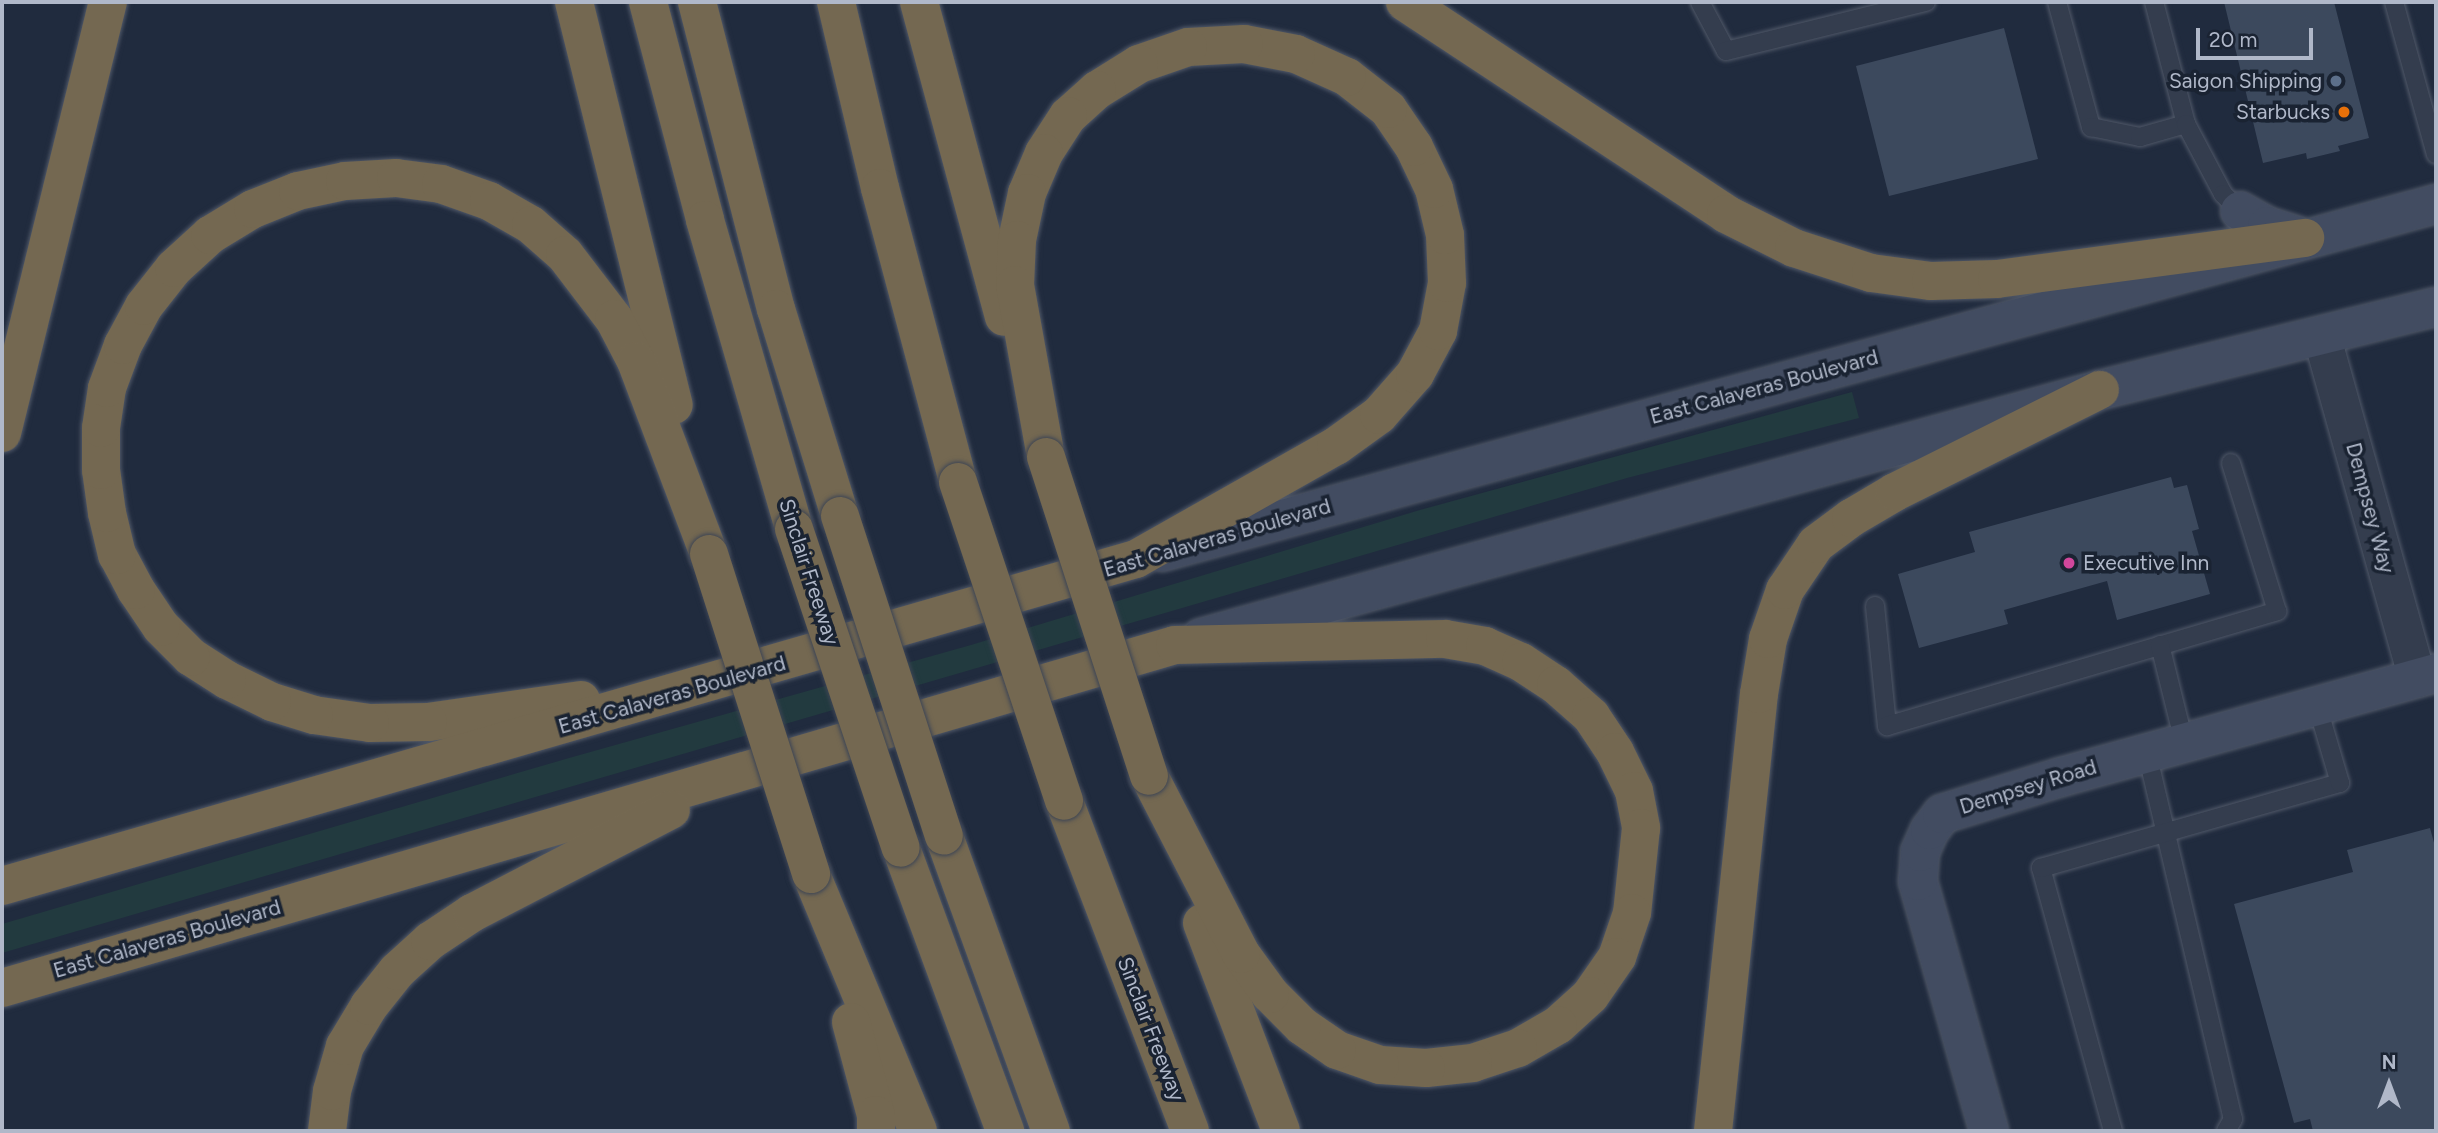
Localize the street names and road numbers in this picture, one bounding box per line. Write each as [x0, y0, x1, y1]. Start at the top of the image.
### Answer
street label: East Calaveras Boulevard [1647, 344, 1881, 430]
street label: Dempsey Way [2340, 440, 2400, 576]
street label: East Calaveras Boulevard [1100, 493, 1334, 583]
street label: Sinclair Freeway [774, 496, 844, 648]
street label: East Calaveras Boulevard [555, 650, 789, 740]
street label: Dempsey Road [1957, 754, 2099, 820]
street label: East Calaveras Boulevard [50, 894, 284, 984]
street label: Sinclair Freeway [1112, 953, 1190, 1105]

